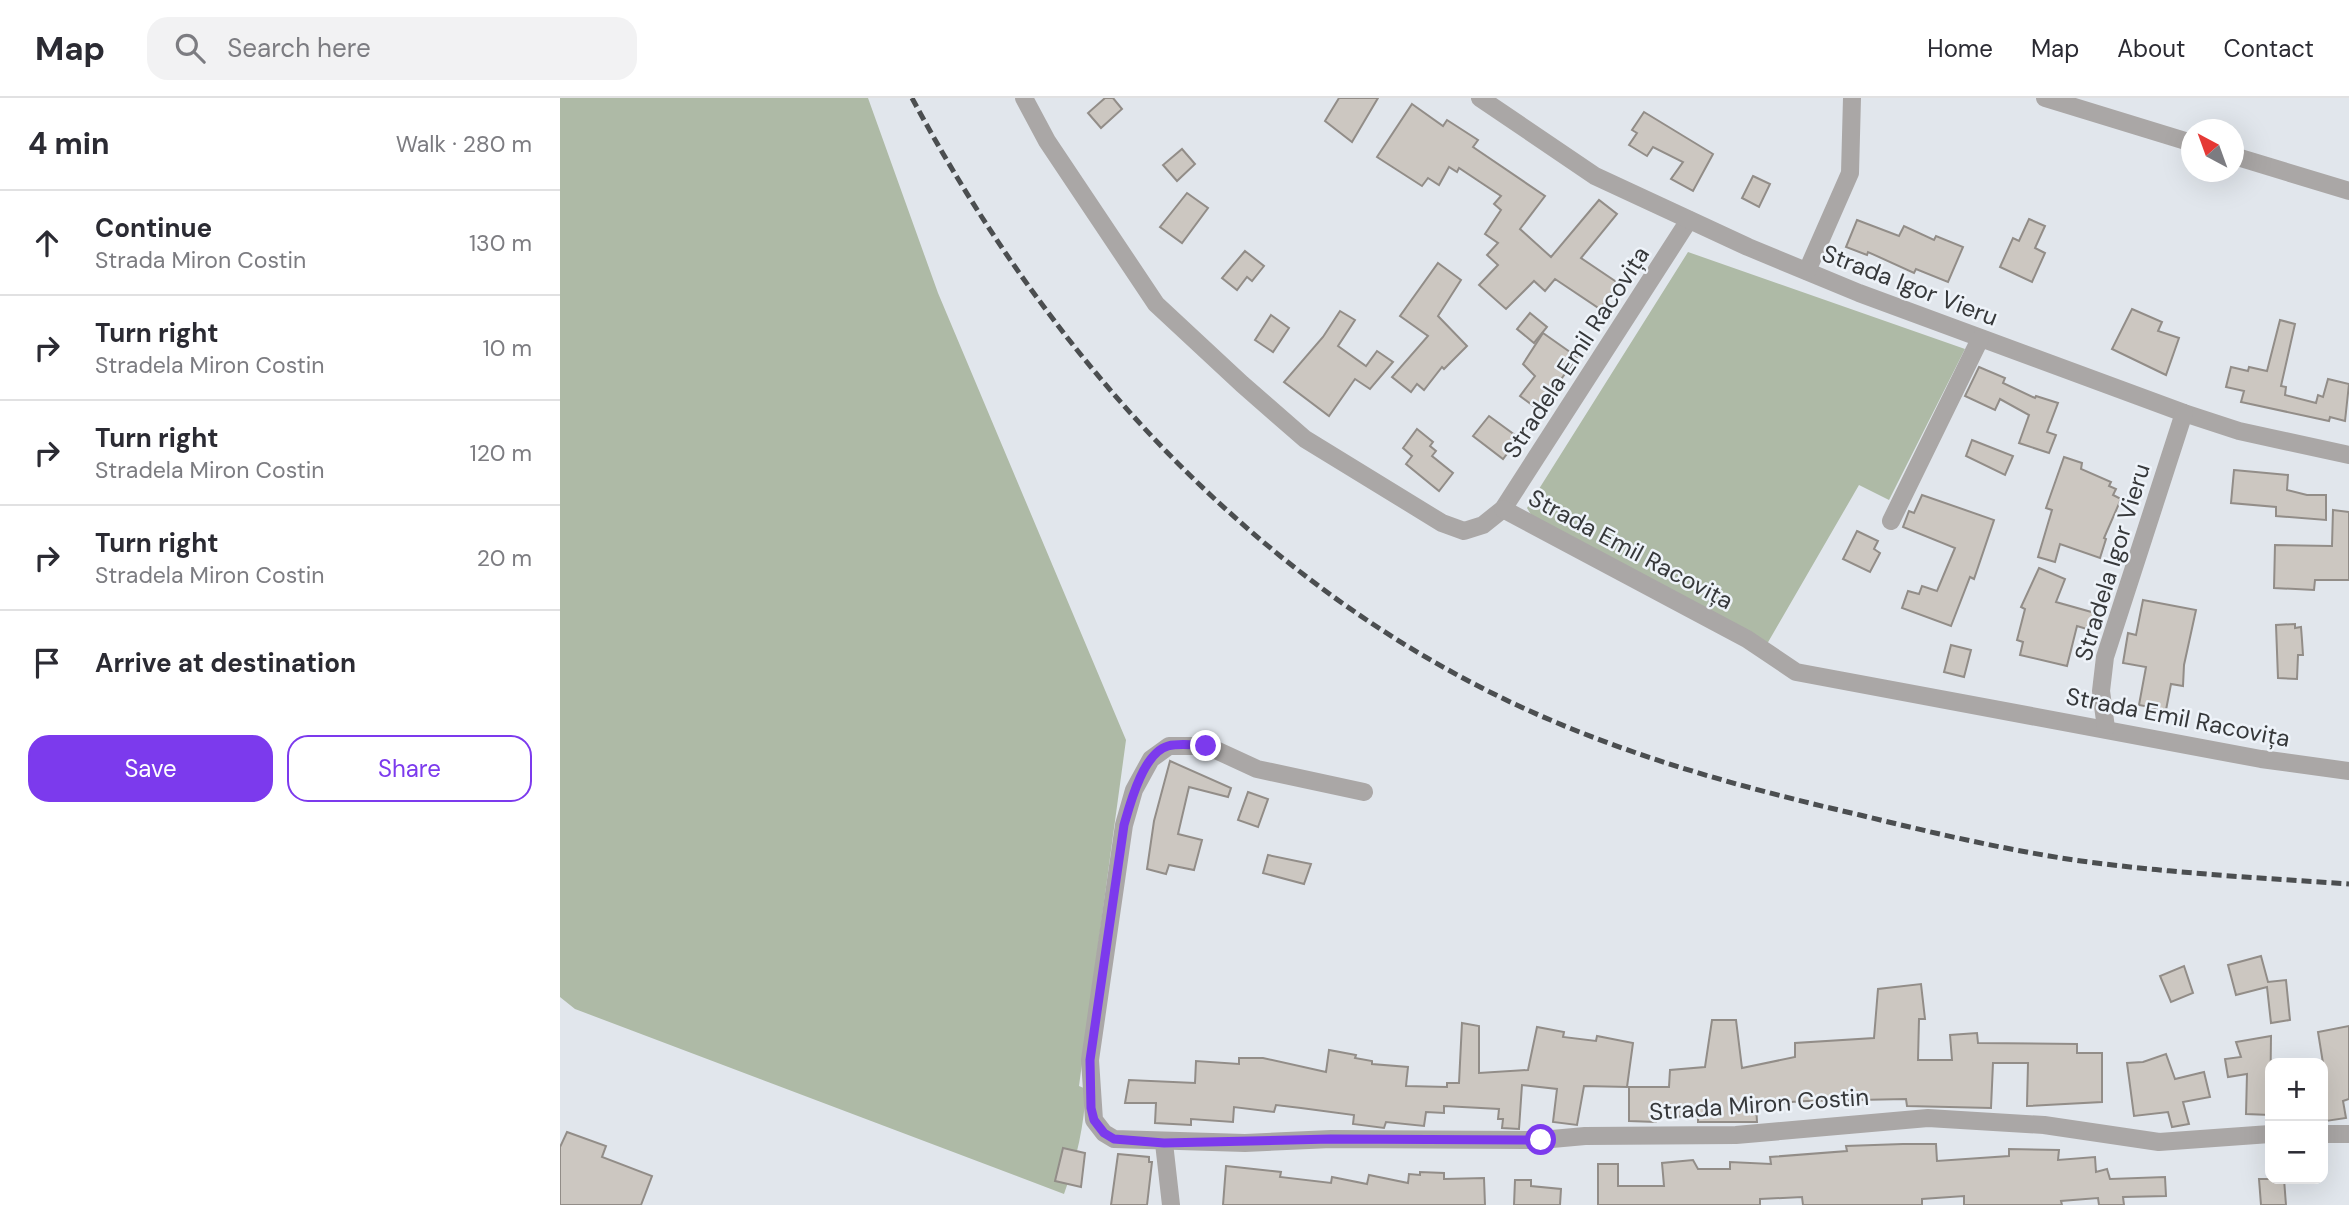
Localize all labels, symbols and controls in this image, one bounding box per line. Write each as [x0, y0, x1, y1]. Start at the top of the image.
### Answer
search box [147, 17, 637, 80]
text: Map [35, 27, 105, 70]
icon: search [171, 29, 209, 67]
text: Search here [227, 31, 371, 65]
text: Home [1927, 33, 1993, 64]
text: Map [2031, 33, 2079, 64]
text: About [2117, 33, 2186, 64]
text: Contact [2224, 33, 2314, 64]
north arrow [2181, 119, 2244, 182]
text: 4 min [28, 124, 110, 163]
text: Walk · 280 m [396, 129, 532, 159]
text: Continue [95, 211, 212, 245]
icon: ahead [28, 224, 66, 262]
text: 130 m [469, 228, 532, 258]
street label: Strada Igor Vieru [1818, 237, 2002, 333]
street label: Stradela Emil Racovița [1496, 240, 1656, 464]
text: Strada Miron Costin [95, 245, 306, 275]
text: Turn right [95, 316, 219, 350]
icon: right [28, 329, 66, 367]
text: 10 m [482, 333, 532, 363]
text: Stradela Miron Costin [95, 350, 324, 380]
text: Turn right [95, 421, 219, 455]
icon: right [28, 434, 66, 472]
text: 120 m [469, 438, 532, 468]
text: Stradela Miron Costin [95, 455, 324, 485]
street label: Stradela Igor Vieru [2067, 460, 2157, 664]
street label: Strada Emil Racovița [1523, 482, 1739, 616]
text: Turn right [95, 526, 219, 560]
icon: right [28, 539, 66, 577]
text: 20 m [477, 543, 532, 573]
text: Stradela Miron Costin [95, 560, 324, 590]
icon: arrive [28, 644, 66, 682]
text: Arrive at destination [95, 646, 356, 680]
street label: Strada Emil Racovița [2063, 680, 2293, 754]
route end [1190, 730, 1221, 761]
button: Save [28, 735, 273, 802]
button: Share [287, 735, 532, 802]
map controls [2265, 1058, 2328, 1184]
button: + [2265, 1058, 2328, 1121]
street label: Strada Miron Costin [1648, 1081, 1870, 1127]
button: − [2265, 1121, 2328, 1184]
route start [1525, 1124, 1556, 1155]

